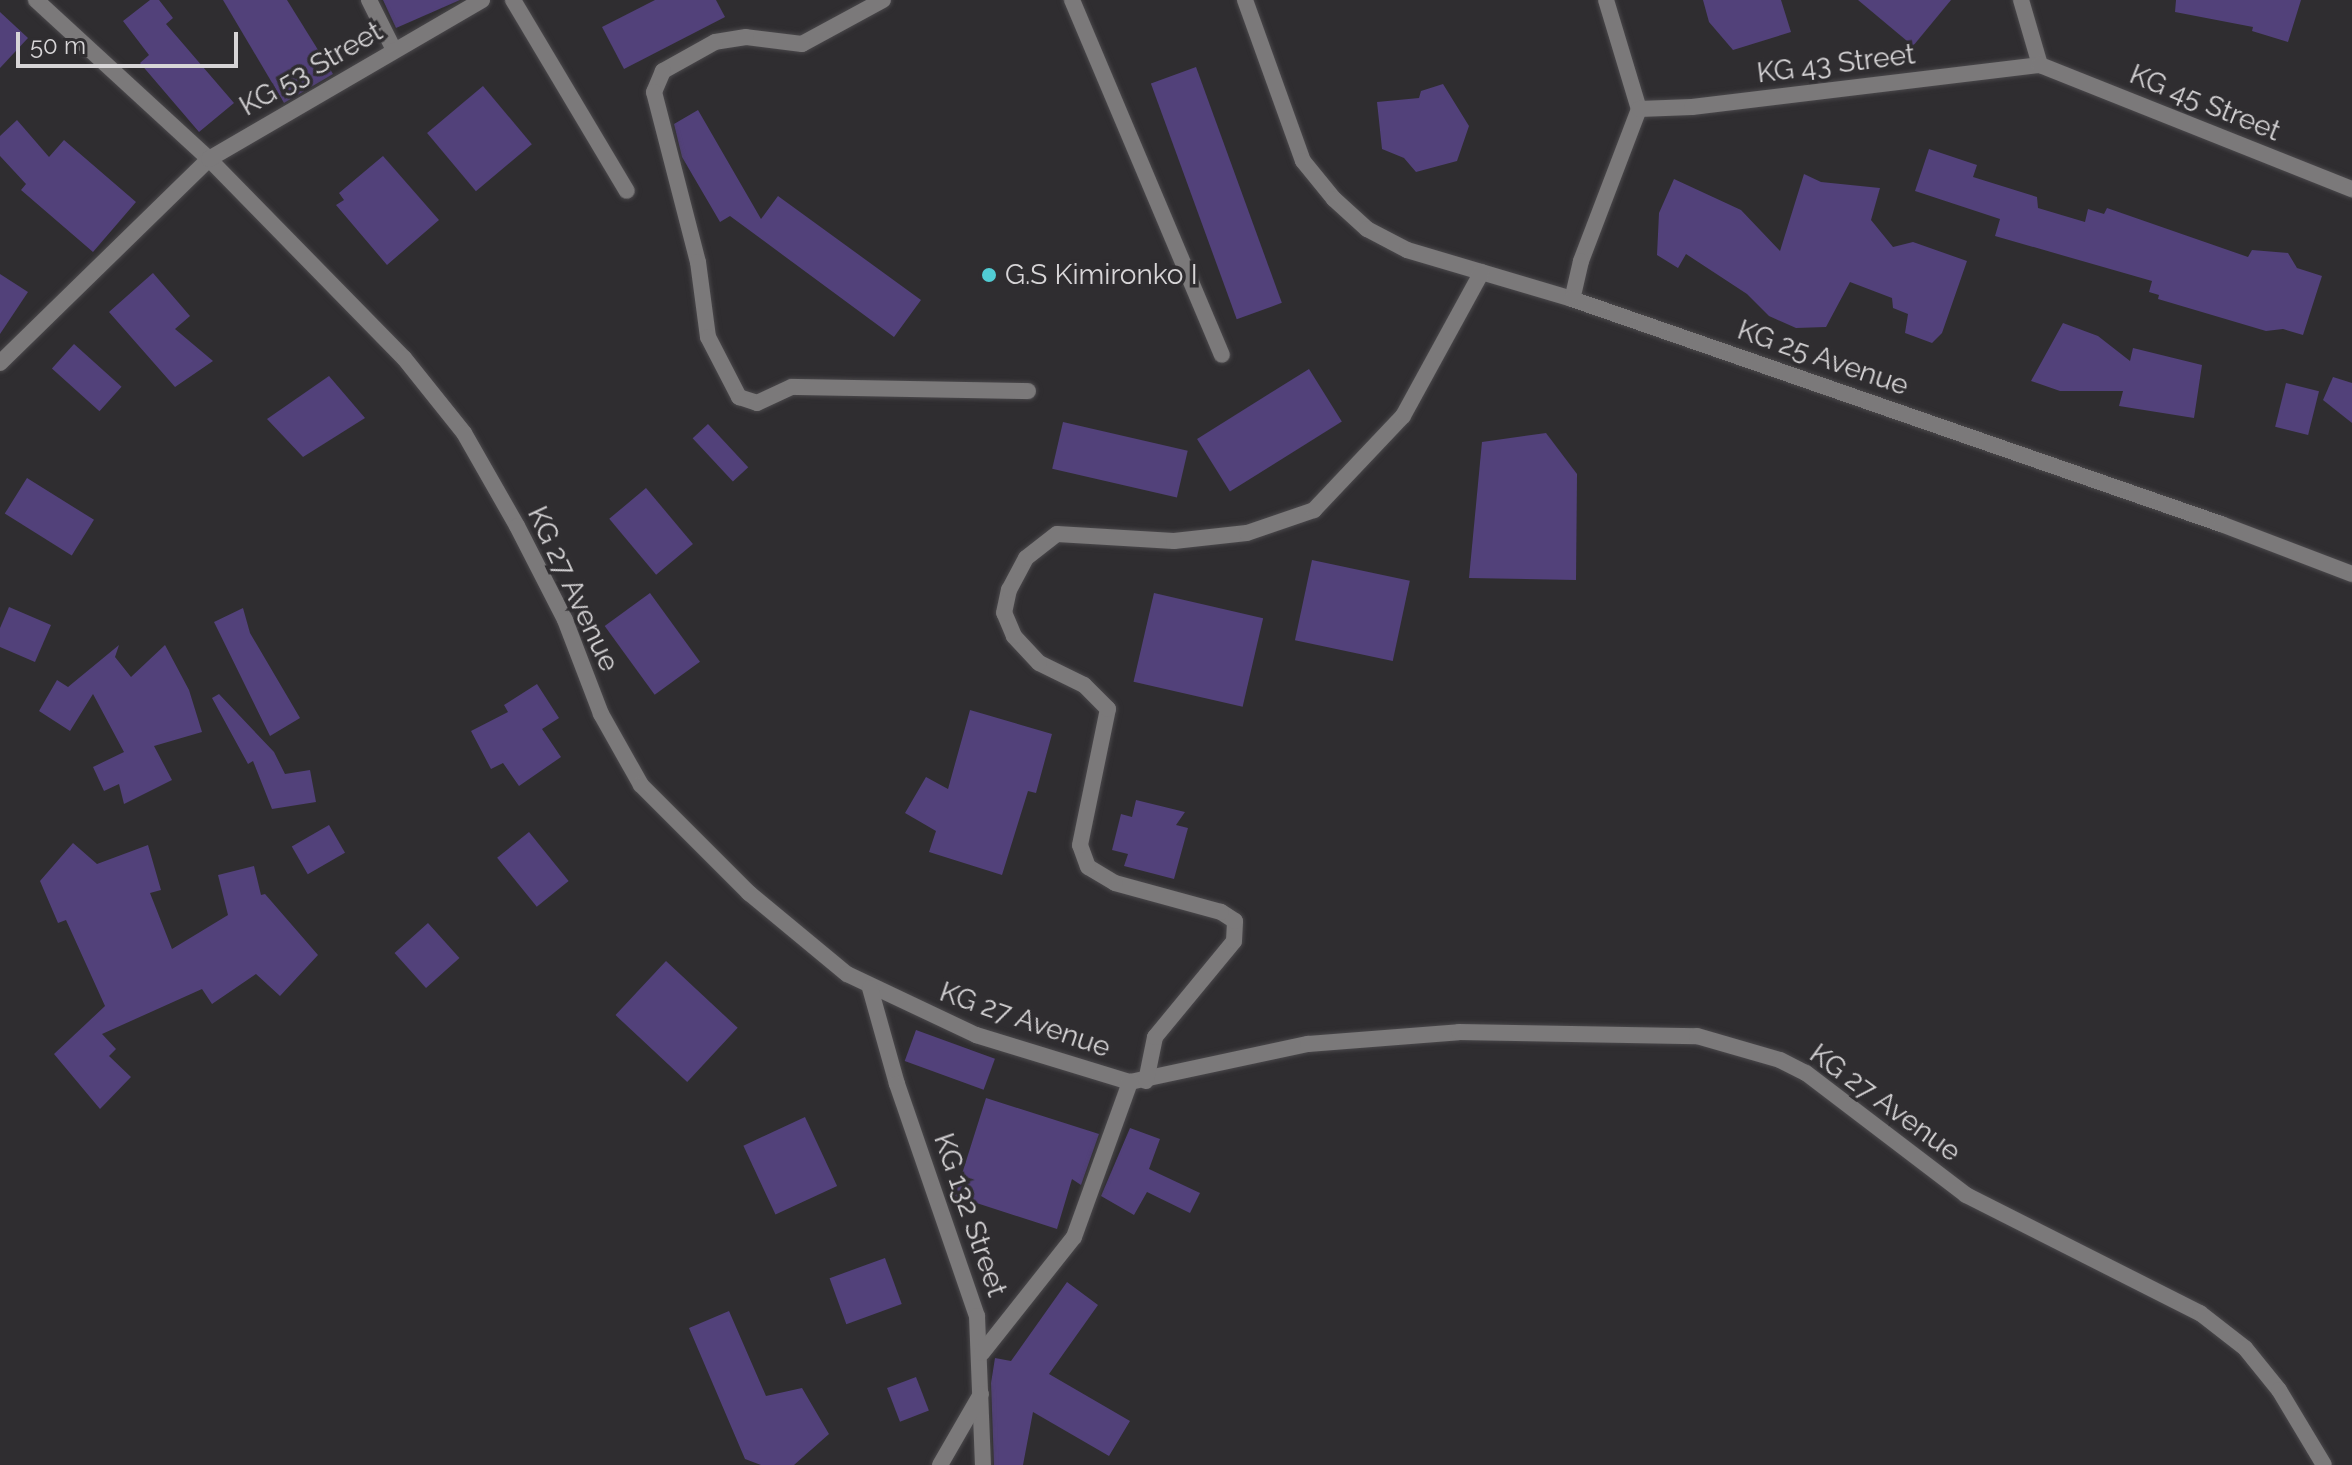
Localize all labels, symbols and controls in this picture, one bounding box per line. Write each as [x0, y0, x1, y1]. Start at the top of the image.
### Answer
street label: KG 53 Street [234, 15, 388, 123]
scale bar [20, 16, 242, 66]
text: 50 m [30, 31, 86, 60]
street label: KG 43 Street [1755, 38, 1917, 90]
street label: KG 45 Street [2125, 58, 2285, 148]
place label: G.S Kimironko I [1005, 258, 1198, 292]
marker: G.S Kimironko I [980, 266, 998, 284]
street label: KG 25 Avenue [1733, 313, 1913, 403]
street label: KG 27 Avenue [520, 501, 626, 677]
street label: KG 27 Avenue [935, 975, 1115, 1065]
street label: KG 27 Avenue [1803, 1037, 1967, 1169]
street label: KG 132 Street [926, 1129, 1014, 1301]

